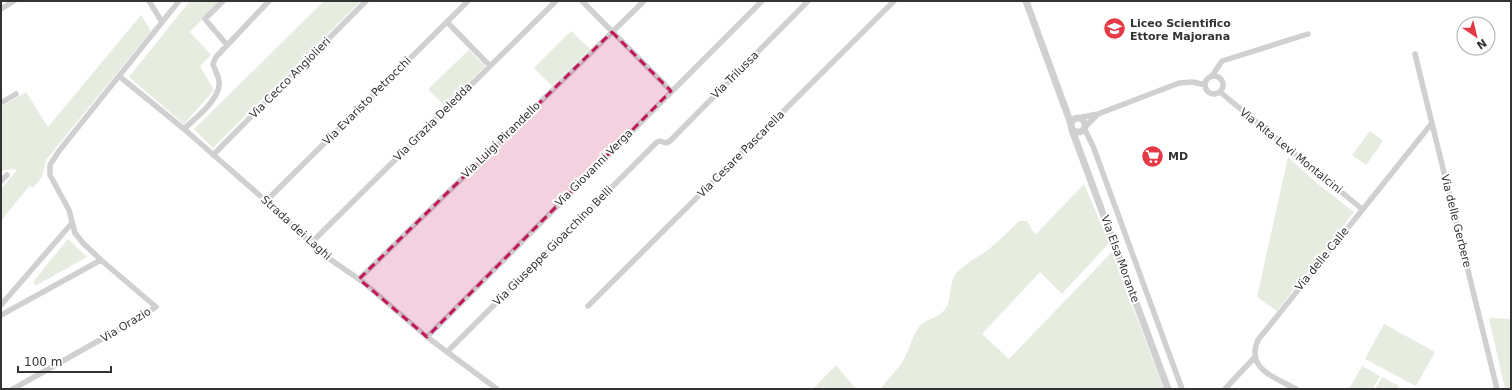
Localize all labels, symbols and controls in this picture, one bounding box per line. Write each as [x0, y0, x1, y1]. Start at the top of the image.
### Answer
school or university icon: Liceo Scientifico Ettore Majorana [1102, 16, 1128, 42]
north arrow [1456, 16, 1496, 56]
place label: Liceo Scientifico Ettore Majorana [1130, 17, 1231, 43]
street label: Via Cecco Angiolieri [247, 35, 333, 121]
text: N [1474, 36, 1489, 52]
street label: Via Trilussa [709, 49, 761, 101]
street label: Via Evaristo Petrocchi [320, 54, 414, 148]
street label: Via Grazia Deledda [391, 80, 475, 164]
street label: Via Luigi Pirandello [459, 99, 543, 181]
street label: Via Rita Levi Montalcini [1237, 106, 1345, 196]
street label: Via Cesare Pascarella [695, 108, 787, 200]
street label: Via Giovanni Verga [553, 127, 635, 209]
supermarket icon: MD [1139, 143, 1165, 169]
place label: MD [1168, 150, 1188, 163]
street label: Via delle Gerbere [1438, 173, 1474, 269]
street label: Via Giuseppe Gioacchino Belli [491, 184, 615, 308]
street label: Strada dei Laghi [258, 193, 334, 263]
street label: Via Elsa Morante [1098, 214, 1142, 305]
street label: Via delle Calle [1292, 224, 1352, 293]
street label: Via Orazio [99, 305, 154, 345]
scale bar [18, 348, 111, 374]
text: 100 m [24, 355, 62, 369]

